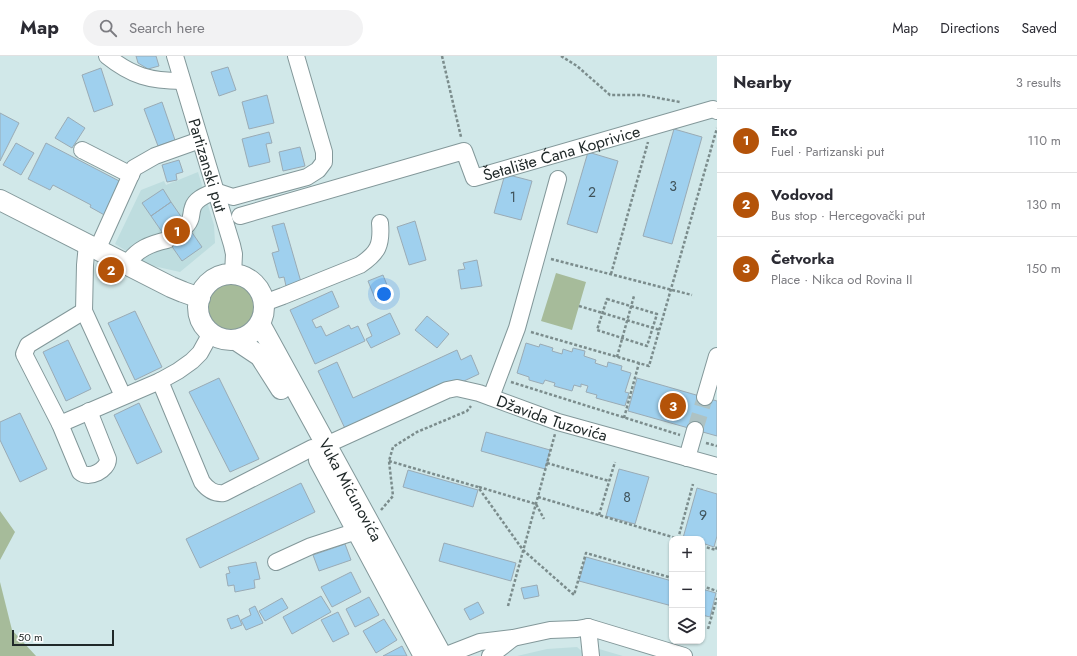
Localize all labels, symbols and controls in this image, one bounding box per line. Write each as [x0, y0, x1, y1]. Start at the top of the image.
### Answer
search box [83, 10, 363, 46]
text: Map [20, 14, 59, 41]
icon: search [97, 17, 119, 39]
text: Search here [129, 17, 205, 39]
text: Map [892, 18, 918, 38]
text: Directions [940, 18, 1000, 38]
text: Saved [1022, 18, 1057, 38]
text: Nearby [733, 70, 791, 94]
text: 3 results [1016, 73, 1061, 92]
street label: Partizanski put [182, 116, 232, 215]
street label: Šetalište Ćana Koprivice [480, 120, 643, 187]
text: Еко [771, 120, 797, 142]
text: 1 [743, 131, 749, 150]
text: 110 m [1027, 131, 1061, 150]
text: Fuel · Partizanski put [771, 142, 884, 161]
house number: 3 [669, 176, 677, 196]
house number: 2 [588, 182, 596, 202]
text: Vodovod [771, 184, 833, 206]
house number: 1 [510, 187, 516, 207]
text: 2 [742, 195, 750, 214]
text: 130 m [1026, 195, 1061, 214]
text: Bus stop · Hercegovački put [771, 206, 925, 225]
pin: 1 [164, 216, 190, 246]
text: Četvorka [771, 248, 834, 270]
pin: 2 [98, 255, 124, 285]
text: 3 [742, 259, 750, 278]
text: 150 m [1026, 259, 1061, 278]
text: Place · Nikca od Rovina II [771, 270, 912, 289]
your location [374, 284, 394, 304]
street label: Džavida Tuzovića [493, 389, 610, 447]
pin: 3 [660, 391, 686, 421]
street label: Vuka Mićunovića [313, 434, 388, 546]
house number: 8 [623, 487, 631, 507]
house number: 9 [699, 505, 707, 525]
map controls [669, 536, 705, 644]
button: + [669, 536, 705, 572]
button: − [669, 572, 705, 608]
button: layers [669, 608, 705, 644]
scale bar [12, 628, 114, 647]
text: 50 m [18, 629, 43, 645]

